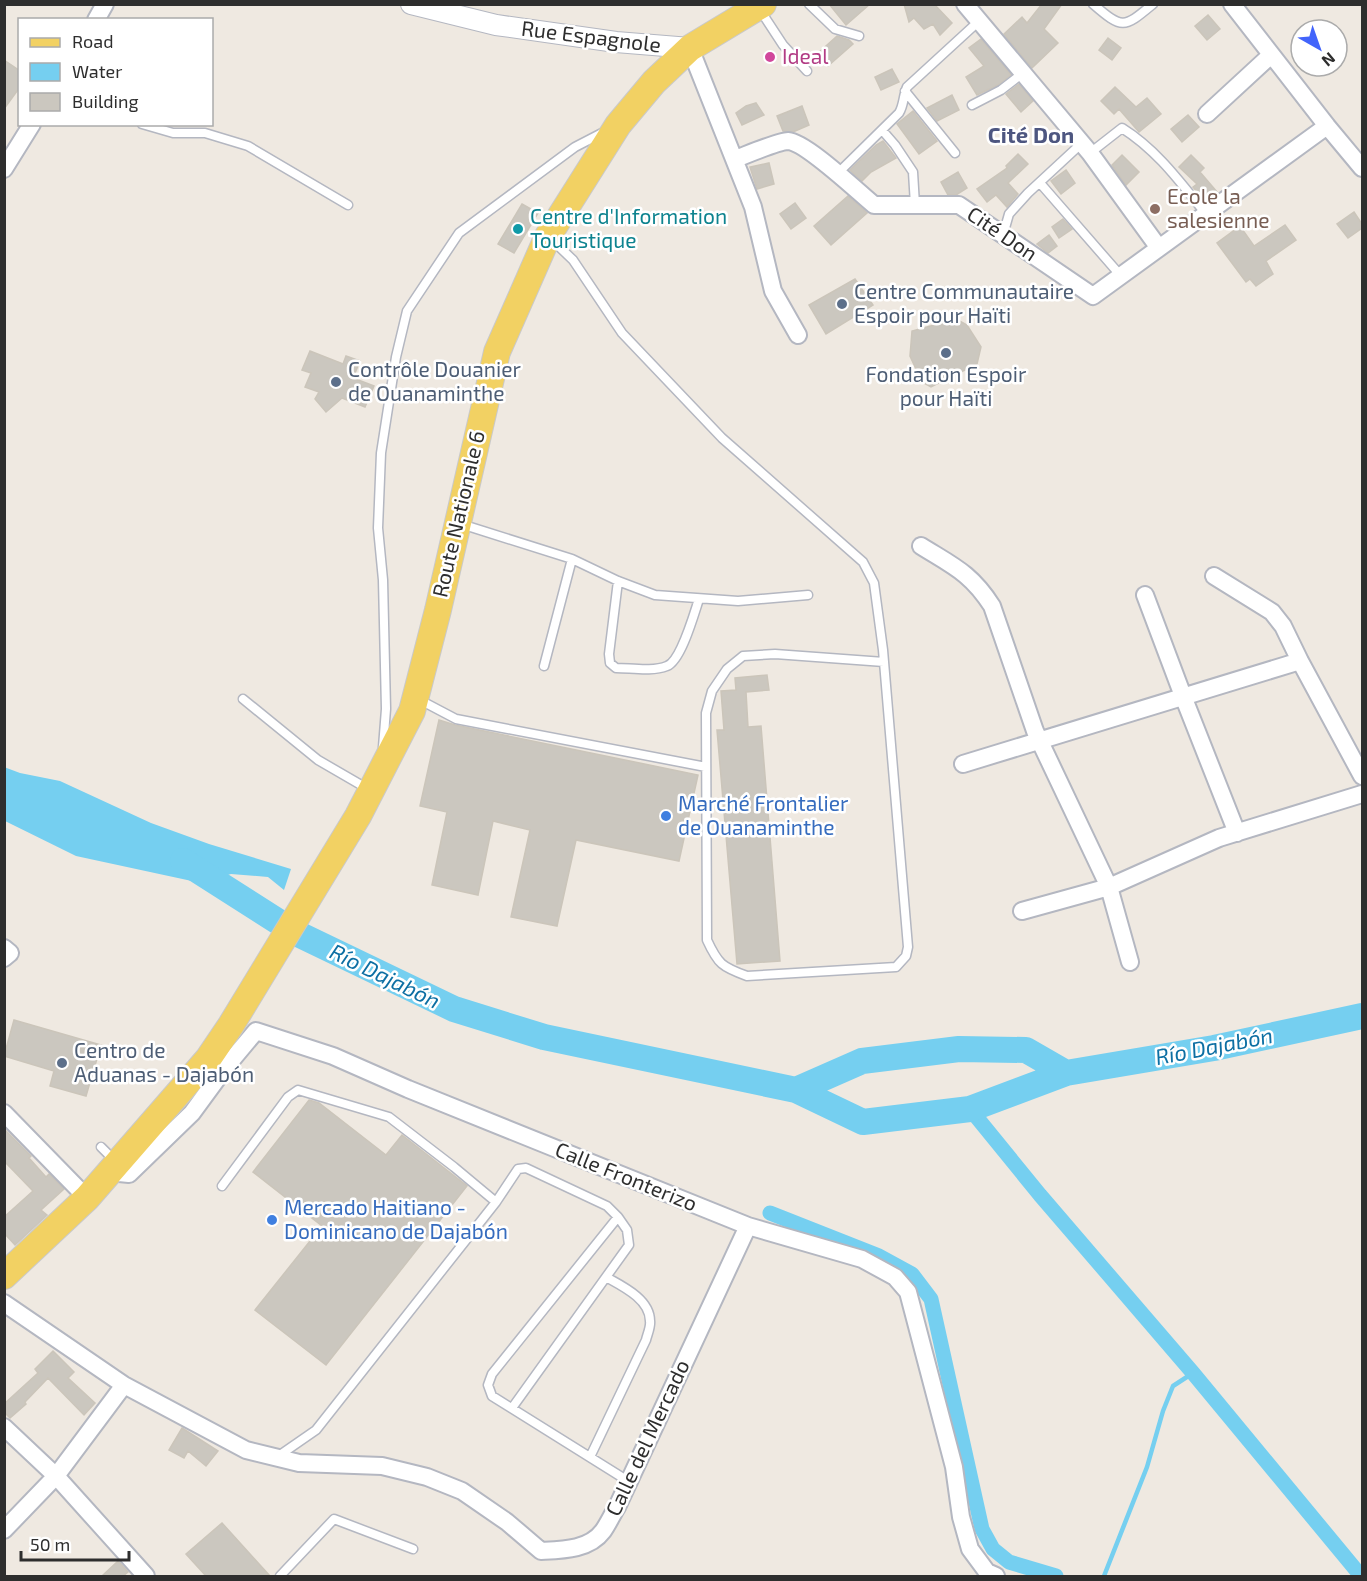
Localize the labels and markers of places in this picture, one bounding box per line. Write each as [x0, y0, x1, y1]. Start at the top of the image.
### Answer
place label: Ideal [782, 43, 829, 68]
marker: Ideal [763, 50, 777, 64]
place label: Ecole la salesienne [1167, 183, 1270, 232]
marker: Ecole la salesienne [1148, 202, 1162, 216]
place label: Centre d'Information Touristique [530, 203, 727, 252]
marker: Centre d'Information Touristique [511, 222, 525, 236]
place label: Centre Communautaire Espoir pour Haïti [854, 278, 1074, 327]
marker: Centre Communautaire Espoir pour Haïti [835, 297, 849, 311]
marker: Fondation Espoir pour Haïti [939, 346, 953, 360]
place label: Contrôle Douanier de Ouanaminthe [348, 356, 521, 405]
place label: Fondation Espoir pour Haïti [866, 361, 1027, 410]
marker: Contrôle Douanier de Ouanaminthe [329, 375, 343, 389]
place label: Marché Frontalier de Ouanaminthe [678, 790, 849, 839]
marker: Marché Frontalier de Ouanaminthe [659, 809, 673, 823]
place label: Centro de Aduanas - Dajabón [74, 1037, 254, 1087]
marker: Centro de Aduanas - Dajabón [55, 1056, 69, 1070]
place label: Mercado Haitiano - Dominicano de Dajabón [284, 1194, 508, 1244]
marker: Mercado Haitiano - Dominicano de Dajabón [265, 1213, 279, 1227]

